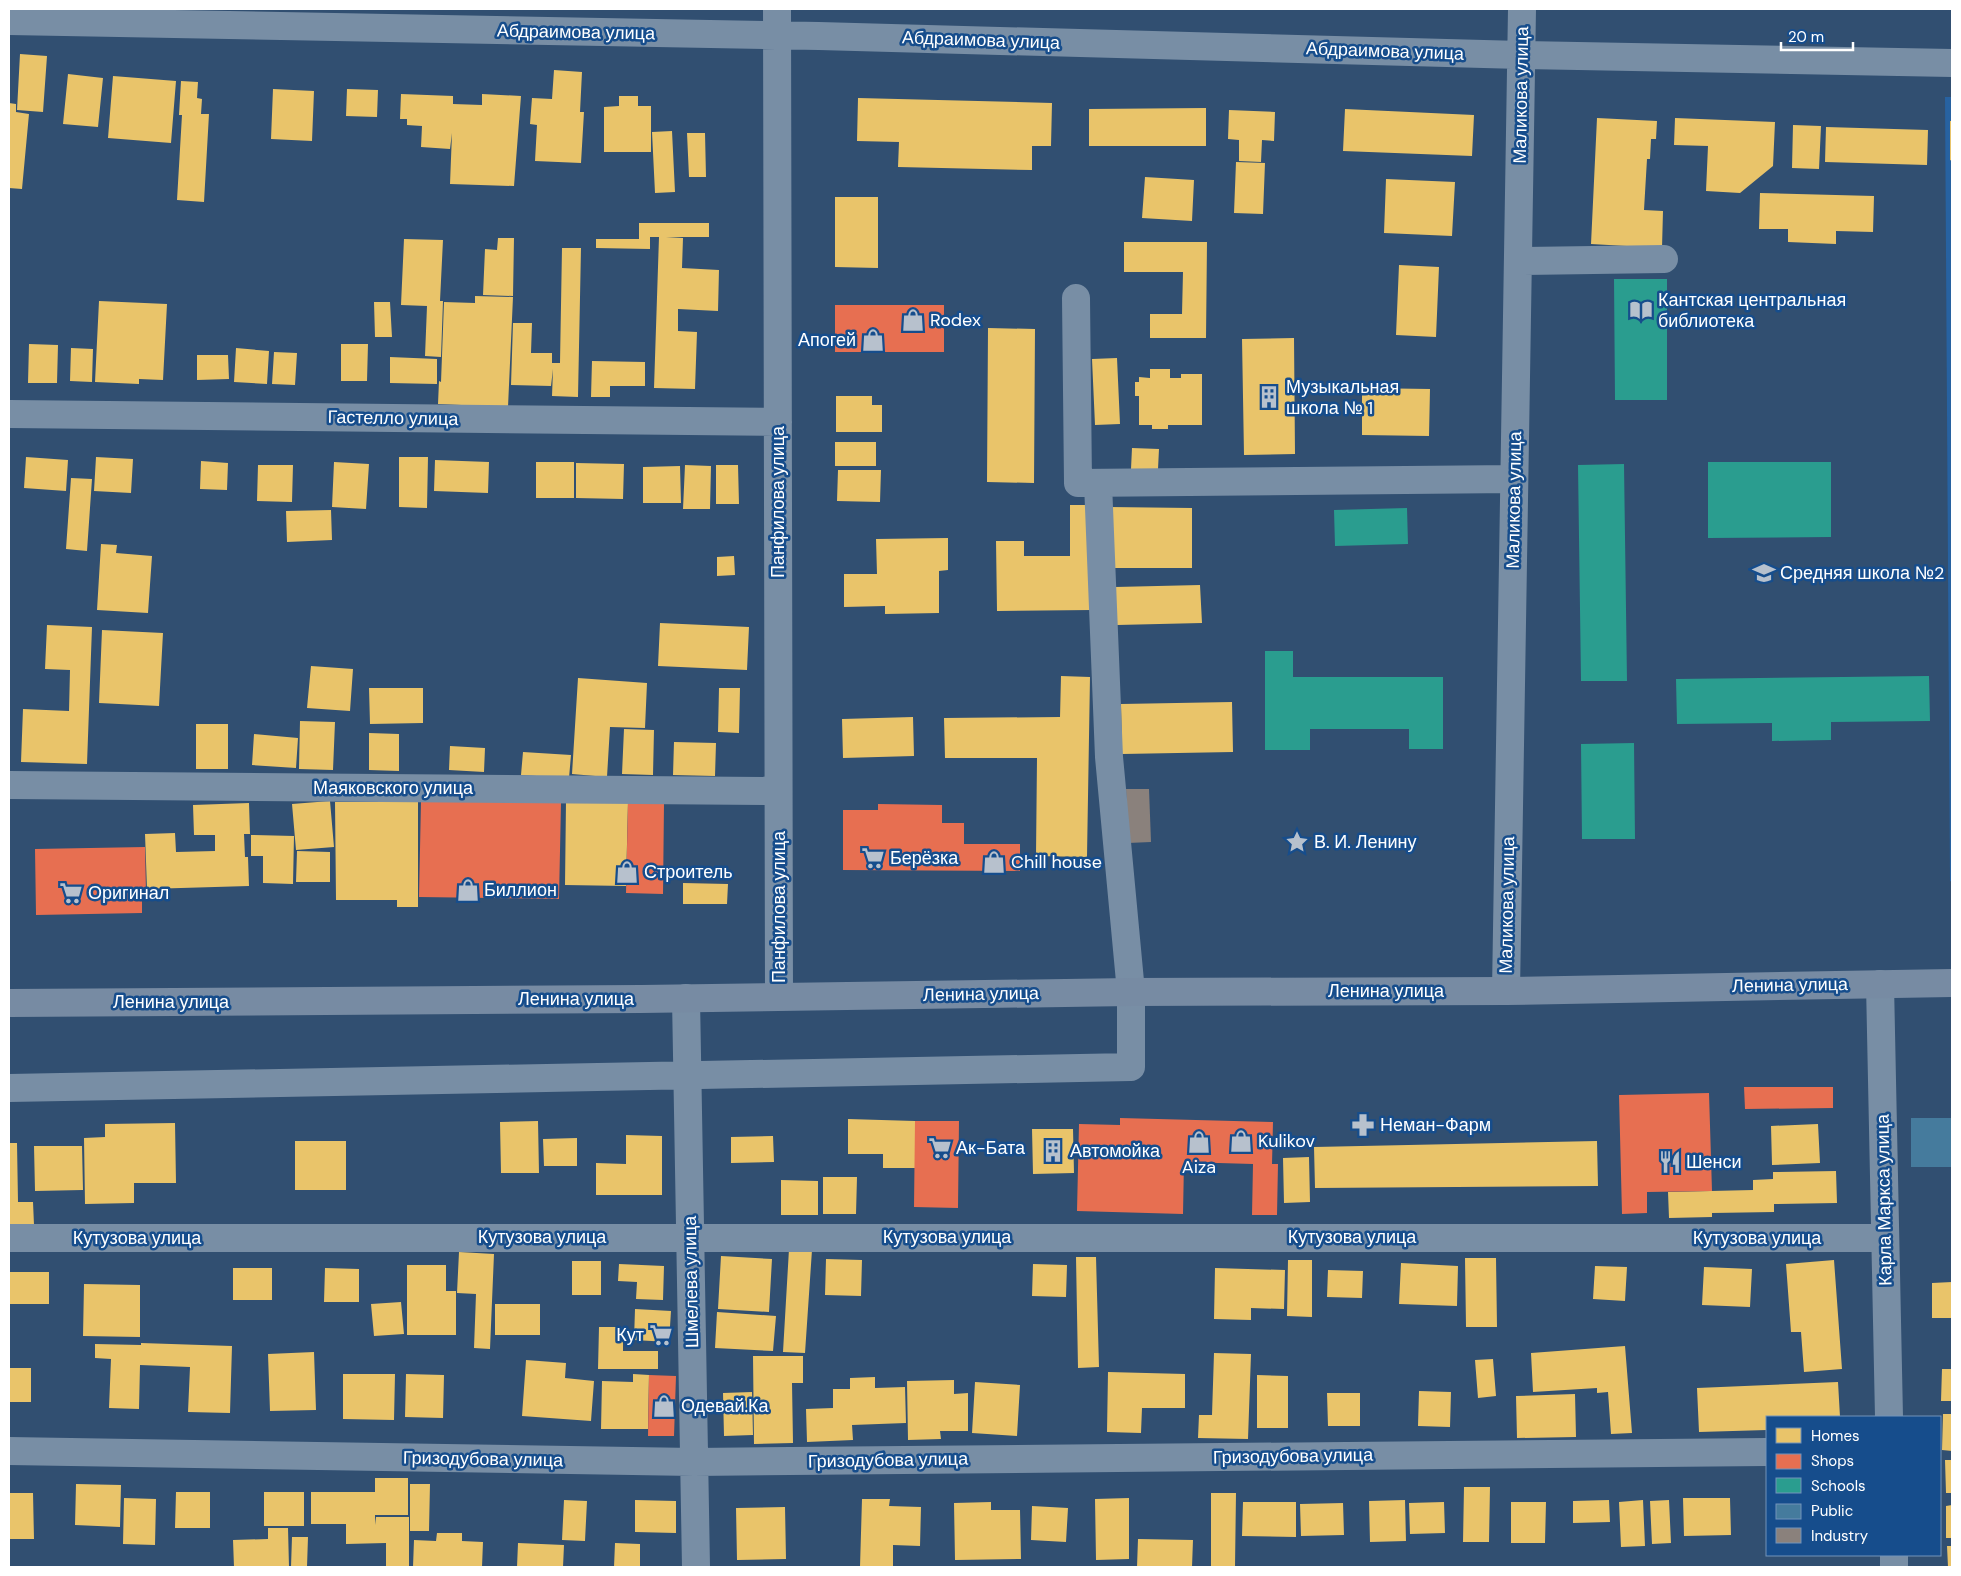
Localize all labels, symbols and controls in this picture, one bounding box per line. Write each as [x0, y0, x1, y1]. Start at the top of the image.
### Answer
street label: Абдраимова улица [497, 19, 656, 45]
scale bar [1781, 20, 1854, 52]
street label: Абдраимова улица [902, 25, 1061, 55]
street label: Маликова улица [1508, 25, 1534, 164]
text: 20 m [1788, 27, 1824, 47]
street label: Абдраимова улица [1306, 36, 1465, 66]
place label: Кантская центральная библиотека [1658, 288, 1846, 333]
library icon: Кантская центральная библиотека [1628, 297, 1654, 323]
shop icon: Rodex [900, 307, 926, 333]
place label: Rodex [930, 308, 981, 332]
shop icon: Апогей [860, 327, 886, 353]
place label: Апогей [798, 328, 856, 352]
place label: Музыкальная школа № 1 [1286, 375, 1399, 420]
building icon: Музыкальная школа № 1 [1256, 384, 1282, 410]
street label: Гастелло улица [327, 405, 460, 431]
street label: Панфилова улица [766, 425, 790, 578]
street label: Маликова улица [1501, 430, 1527, 569]
school or university icon: Средняя школа №2 [1751, 560, 1777, 586]
place label: Средняя школа №2 [1780, 561, 1944, 585]
street label: Маяковского улица [313, 776, 474, 800]
place icon: В. И. Ленину [1284, 829, 1310, 855]
street label: Панфилова улица [767, 830, 791, 983]
place label: В. И. Ленину [1314, 830, 1416, 854]
street label: Маликова улица [1494, 835, 1520, 974]
supermarket icon: Берёзка [860, 845, 886, 871]
place label: Берёзка [890, 846, 959, 870]
shop icon: Chill house [981, 849, 1007, 875]
place label: Chill house [1011, 850, 1102, 874]
shop icon: Строитель [614, 859, 640, 885]
place label: Строитель [644, 860, 733, 884]
shop icon: Биллион [455, 877, 481, 903]
place label: Биллион [484, 878, 557, 902]
supermarket icon: Оригинал [58, 880, 84, 906]
place label: Оригинал [88, 881, 169, 905]
street label: Ленина улица [1732, 972, 1849, 998]
street label: Ленина улица [1328, 979, 1445, 1003]
street label: Ленина улица [923, 981, 1040, 1007]
street label: Ленина улица [518, 987, 635, 1011]
street label: Ленина улица [113, 990, 230, 1014]
pharmacy icon: Неман-Фарм [1350, 1112, 1376, 1138]
place label: Неман-Фарм [1380, 1113, 1491, 1137]
street label: Карла Маркса улица [1870, 1113, 1897, 1286]
shop icon: Kulikov [1228, 1128, 1254, 1154]
shop icon: Aiza [1186, 1129, 1212, 1155]
place label: Kulikov [1258, 1129, 1316, 1153]
supermarket icon: Ак-Бата [927, 1135, 953, 1161]
place label: Ак-Бата [956, 1136, 1026, 1160]
building icon: Автомойка [1040, 1138, 1066, 1164]
place label: Автомойка [1070, 1139, 1161, 1163]
restaurant icon: Шенси [1657, 1149, 1683, 1175]
place label: Шенси [1686, 1150, 1742, 1174]
place label: Aiza [1182, 1155, 1216, 1179]
street label: Шмелева улица [678, 1215, 704, 1348]
street label: Кутузова улица [478, 1225, 607, 1249]
street label: Кутузова улица [883, 1225, 1012, 1249]
street label: Кутузова улица [1288, 1225, 1417, 1249]
street label: Кутузова улица [73, 1226, 202, 1250]
street label: Кутузова улица [1693, 1226, 1822, 1250]
supermarket icon: Кут [648, 1322, 674, 1348]
place label: Кут [616, 1323, 644, 1347]
shop icon: Одевай.Ка [651, 1393, 677, 1419]
place label: Одевай.Ка [681, 1394, 770, 1418]
legend [1766, 1416, 1941, 1556]
text: Homes [1811, 1426, 1860, 1446]
street label: Гризодубова улица [1213, 1443, 1374, 1469]
street label: Гризодубова улица [403, 1446, 564, 1472]
street label: Гризодубова улица [808, 1447, 969, 1473]
text: Shops [1811, 1451, 1854, 1471]
text: Schools [1811, 1476, 1866, 1496]
text: Public [1811, 1501, 1853, 1521]
text: Industry [1811, 1526, 1869, 1546]

